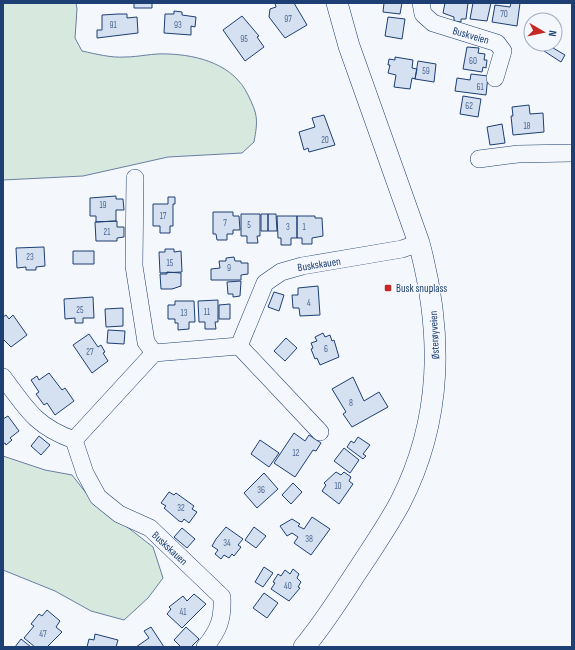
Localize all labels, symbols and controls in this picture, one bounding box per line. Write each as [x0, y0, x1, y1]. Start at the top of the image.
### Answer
house number: 70 [500, 9, 508, 20]
north arrow [523, 12, 563, 52]
house number: 97 [284, 14, 292, 25]
house number: 91 [109, 20, 117, 31]
house number: 93 [174, 20, 182, 31]
street label: Buskveien [451, 24, 491, 47]
text: N [545, 30, 559, 38]
house number: 95 [240, 34, 248, 45]
house number: 60 [469, 56, 477, 67]
house number: 59 [422, 66, 430, 77]
house number: 61 [476, 82, 484, 93]
house number: 62 [465, 101, 473, 112]
house number: 18 [523, 121, 531, 132]
house number: 20 [321, 135, 329, 146]
house number: 19 [99, 200, 107, 211]
house number: 17 [160, 211, 167, 222]
house number: 7 [223, 218, 227, 229]
house number: 5 [247, 220, 251, 231]
house number: 3 [286, 222, 290, 233]
house number: 1 [302, 222, 306, 233]
house number: 21 [104, 227, 111, 238]
house number: 23 [26, 252, 34, 263]
street label: Buskskauen [297, 255, 342, 274]
house number: 15 [167, 258, 174, 269]
house number: 9 [227, 263, 231, 274]
place label: Busk snuplass [396, 282, 447, 295]
marker: Busk snuplass [383, 283, 393, 293]
house number: 4 [307, 298, 311, 309]
house number: 25 [76, 305, 84, 316]
house number: 11 [204, 307, 211, 318]
house number: 13 [181, 308, 188, 319]
street label: Østerøyveien [427, 310, 442, 360]
house number: 6 [324, 344, 328, 355]
house number: 27 [86, 347, 94, 358]
house number: 8 [349, 398, 353, 409]
house number: 12 [293, 448, 300, 459]
house number: 10 [334, 481, 342, 492]
house number: 36 [257, 485, 265, 496]
house number: 32 [177, 503, 185, 514]
street label: Buskskauen [149, 529, 190, 568]
house number: 38 [305, 534, 313, 545]
house number: 34 [223, 538, 231, 549]
house number: 40 [284, 581, 292, 592]
house number: 41 [180, 607, 187, 618]
house number: 47 [39, 629, 47, 640]

